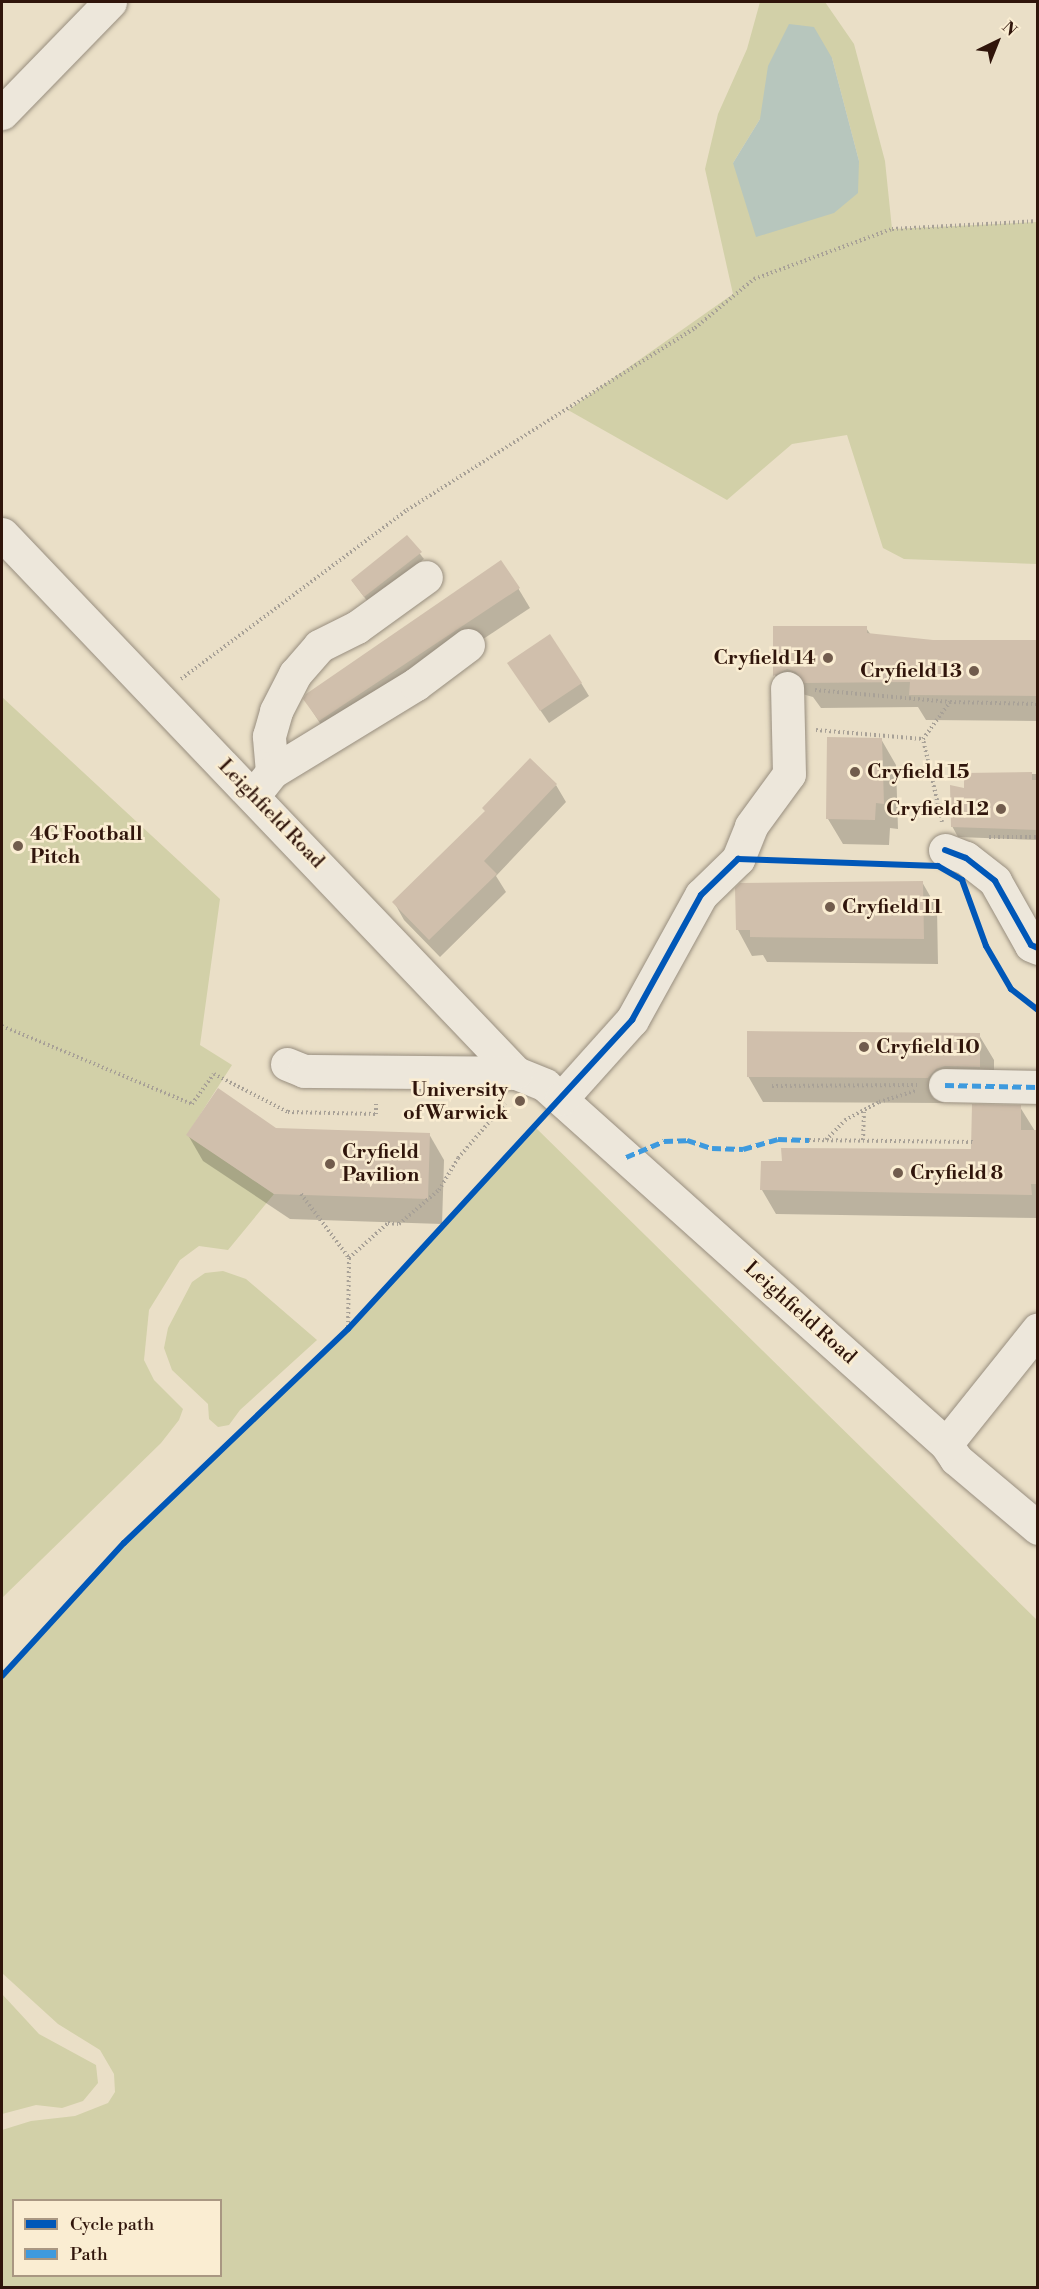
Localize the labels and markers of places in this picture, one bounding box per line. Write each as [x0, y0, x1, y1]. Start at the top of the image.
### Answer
place label: Cryfield 14 [713, 646, 816, 670]
marker: Cryfield 14 [821, 651, 835, 665]
place label: Cryfield 13 [860, 659, 962, 683]
marker: Cryfield 13 [967, 664, 981, 678]
place label: Cryfield 15 [867, 760, 969, 784]
marker: Cryfield 15 [848, 765, 862, 779]
place label: Cryfield 12 [886, 797, 989, 821]
marker: Cryfield 12 [994, 802, 1008, 816]
place label: 4G Football Pitch [30, 822, 142, 869]
marker: 4G Football Pitch [11, 839, 25, 853]
place label: Cryfield 11 [842, 895, 942, 919]
marker: Cryfield 11 [823, 900, 837, 914]
place label: Cryfield 10 [876, 1035, 980, 1059]
marker: Cryfield 10 [857, 1040, 871, 1054]
place label: University of Warwick [403, 1078, 508, 1125]
marker: University of Warwick [513, 1094, 527, 1108]
place label: Cryfield Pavilion [342, 1140, 419, 1187]
marker: Cryfield Pavilion [323, 1157, 337, 1171]
place label: Cryfield 8 [910, 1161, 1003, 1185]
marker: Cryfield 8 [891, 1166, 905, 1180]

